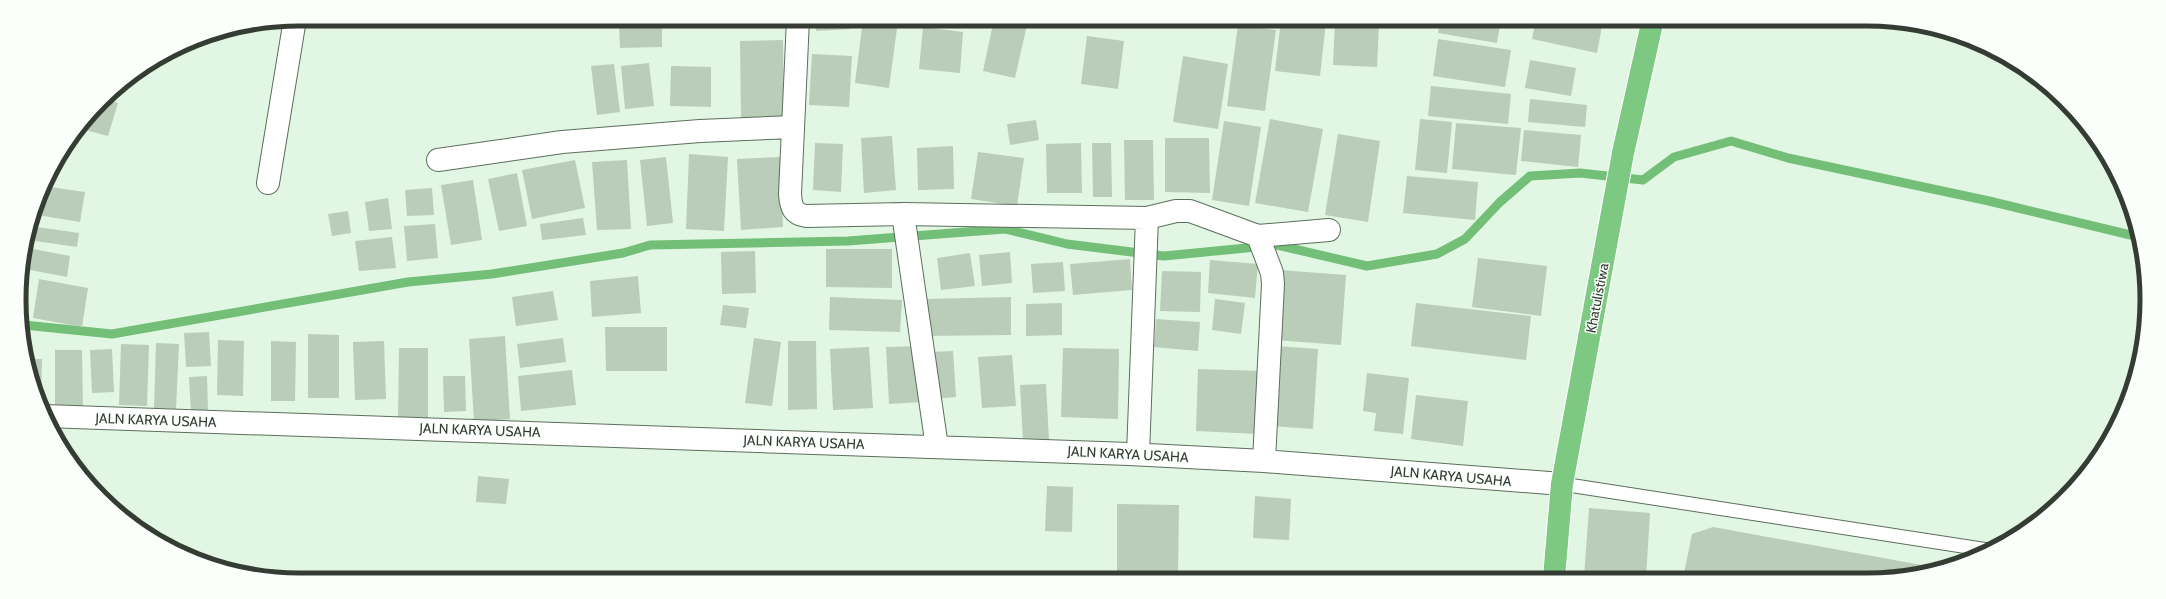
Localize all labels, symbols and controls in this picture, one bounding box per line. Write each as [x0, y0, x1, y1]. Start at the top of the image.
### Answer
street label: Khatulistiwa [1581, 261, 1613, 334]
street label: JALN KARYA USAHA [94, 409, 217, 431]
street label: JALN KARYA USAHA [418, 419, 541, 441]
street label: JALN KARYA USAHA [742, 431, 865, 453]
street label: JALN KARYA USAHA [1066, 442, 1189, 466]
street label: JALN KARYA USAHA [1389, 462, 1513, 490]

